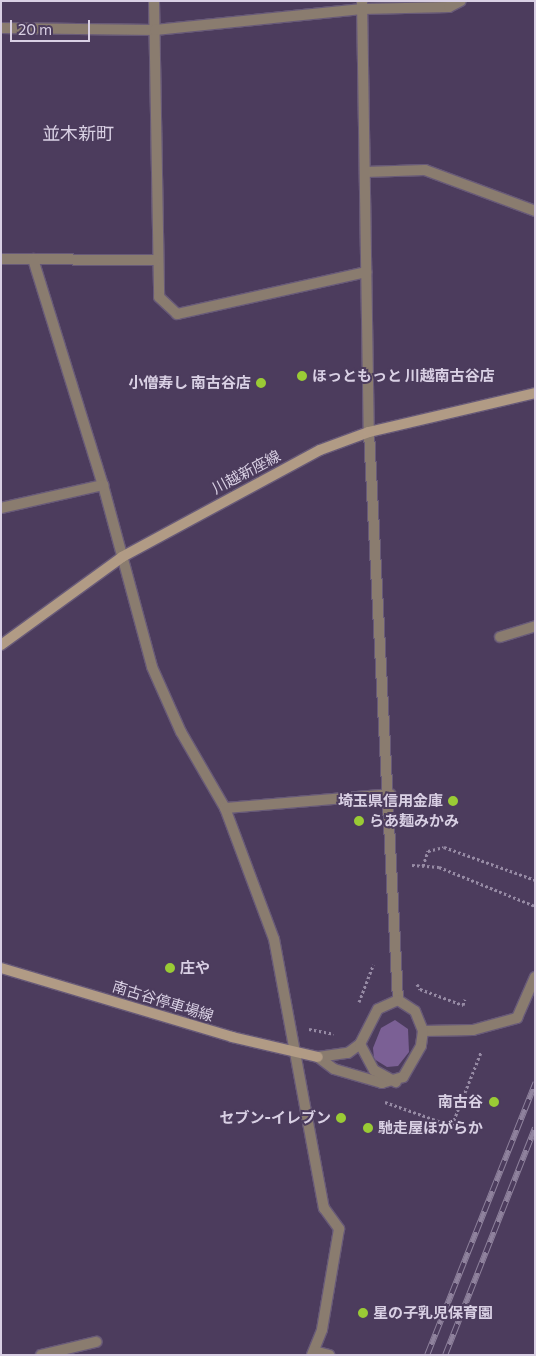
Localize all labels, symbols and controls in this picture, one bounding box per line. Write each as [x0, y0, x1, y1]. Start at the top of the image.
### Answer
scale bar [12, 10, 92, 42]
text: 20 m [18, 20, 52, 38]
district label: 並木新町 [42, 122, 114, 144]
place label: ほっともっと 川越南古谷店 [312, 367, 495, 385]
marker: ほっともっと 川越南古谷店 [296, 370, 308, 382]
place label: 小僧寿し 南古谷店 [128, 374, 251, 392]
marker: 小僧寿し 南古谷店 [255, 377, 267, 389]
street label: 川越新座線 [209, 446, 283, 498]
place label: 埼玉県信用金庫 [338, 792, 443, 810]
marker: 埼玉県信用金庫 [447, 795, 459, 807]
place label: らあ麺みかみ [369, 812, 459, 830]
marker: らあ麺みかみ [353, 815, 365, 827]
place label: 庄や [180, 959, 210, 977]
marker: 庄や [164, 962, 176, 974]
street label: 南古谷停車場線 [110, 977, 216, 1025]
place label: 南古谷 [438, 1093, 483, 1111]
marker: 南古谷 [487, 1095, 501, 1109]
place label: セブン-イレブン [220, 1109, 331, 1127]
marker: セブン-イレブン [335, 1112, 347, 1124]
place label: 馳走屋ほがらか [378, 1119, 483, 1137]
marker: 馳走屋ほがらか [362, 1122, 374, 1134]
place label: 星の子乳児保育園 [373, 1304, 493, 1322]
marker: 星の子乳児保育園 [357, 1307, 369, 1319]

